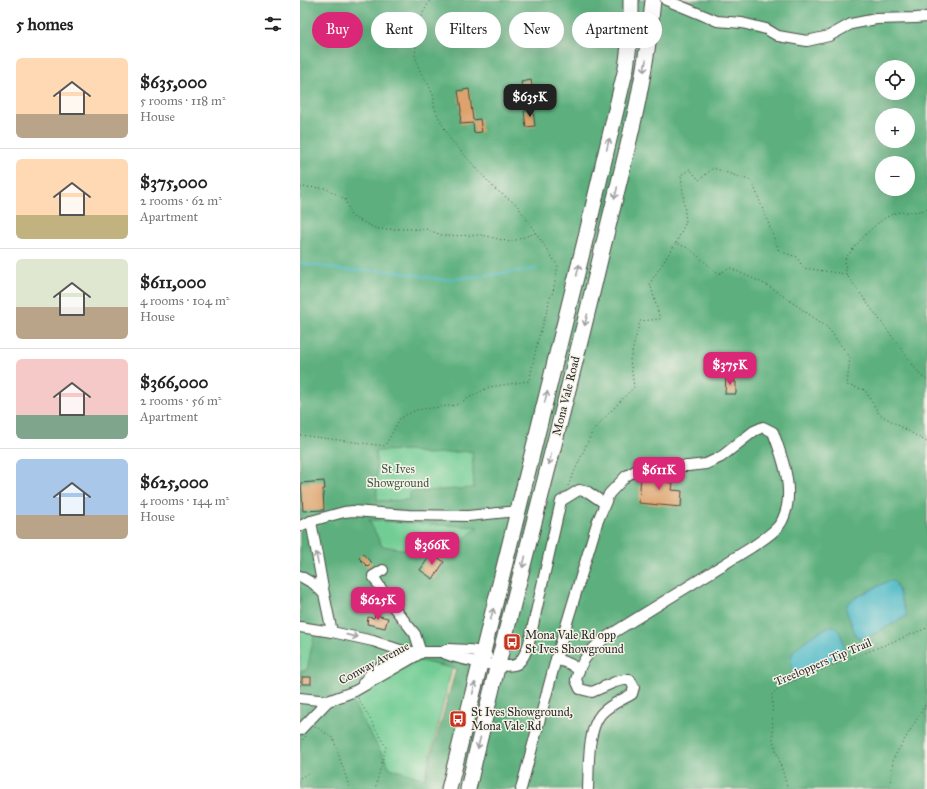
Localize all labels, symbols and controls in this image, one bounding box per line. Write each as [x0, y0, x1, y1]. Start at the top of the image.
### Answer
chip: Buy [312, 12, 363, 48]
chip: Rent [371, 12, 427, 48]
chip: Filters [435, 12, 501, 48]
chip: New [509, 12, 564, 48]
chip: Apartment [572, 12, 662, 48]
icon: filters [262, 13, 284, 35]
text: 5 homes [16, 14, 73, 35]
one-way arrow [641, 60, 649, 73]
map controls [875, 60, 915, 196]
button: locate [875, 60, 915, 100]
text: $635,000 [140, 72, 207, 93]
icon: home [48, 74, 96, 122]
pin: $635K [502, 84, 558, 118]
text: $635K [513, 89, 547, 105]
text: 5 rooms · 118 m² [140, 93, 226, 109]
button: + [875, 108, 915, 148]
text: House [140, 109, 175, 125]
one-way arrow [605, 138, 612, 151]
button: − [875, 156, 915, 196]
text: $375,000 [140, 172, 208, 193]
icon: home [48, 175, 96, 223]
one-way arrow [611, 186, 619, 199]
text: 2 rooms · 62 m² [140, 193, 222, 209]
text: Apartment [140, 209, 198, 225]
one-way arrow [574, 264, 582, 277]
text: $611,000 [140, 272, 206, 293]
icon: home [48, 275, 96, 323]
text: 4 rooms · 104 m² [140, 293, 230, 309]
text: House [140, 309, 175, 325]
one-way arrow [581, 313, 589, 326]
pin: $375K [702, 352, 758, 386]
street label: Mona Vale Road [549, 355, 583, 437]
text: $375K [712, 357, 748, 373]
text: $366,000 [140, 372, 209, 393]
icon: home [48, 375, 96, 423]
one-way arrow [543, 390, 551, 403]
text: 2 rooms · 56 m² [140, 393, 222, 409]
text: Apartment [140, 409, 198, 425]
one-way arrow [546, 452, 553, 465]
pin: $611K [631, 457, 687, 491]
park label: St Ives Showground [367, 462, 429, 491]
text: $611K [642, 462, 676, 478]
text: $625,000 [140, 472, 209, 493]
icon: home [48, 475, 96, 523]
text: 4 rooms · 144 m² [140, 493, 229, 509]
text: House [140, 509, 175, 525]
pin: $366K [404, 532, 460, 566]
text: $366K [414, 537, 450, 553]
one-way arrow [313, 551, 321, 564]
one-way arrow [520, 555, 527, 568]
pin: $625K [350, 587, 406, 621]
text: $625K [360, 592, 396, 608]
one-way arrow [489, 608, 496, 621]
place label: Mona Vale Rd opp St Ives Showground [525, 628, 624, 657]
bus stop icon: Mona Vale Rd opp St Ives Showground [502, 632, 522, 652]
one-way arrow [345, 633, 358, 641]
street label: Treeloppers Tip Trail [772, 635, 874, 689]
street label: Conway Avenue [336, 639, 412, 687]
one-way arrow [470, 681, 478, 694]
place label: St Ives Showground, Mona Vale Rd [471, 705, 573, 733]
bus stop icon: St Ives Showground, Mona Vale Rd [448, 709, 468, 729]
one-way arrow [474, 736, 482, 749]

